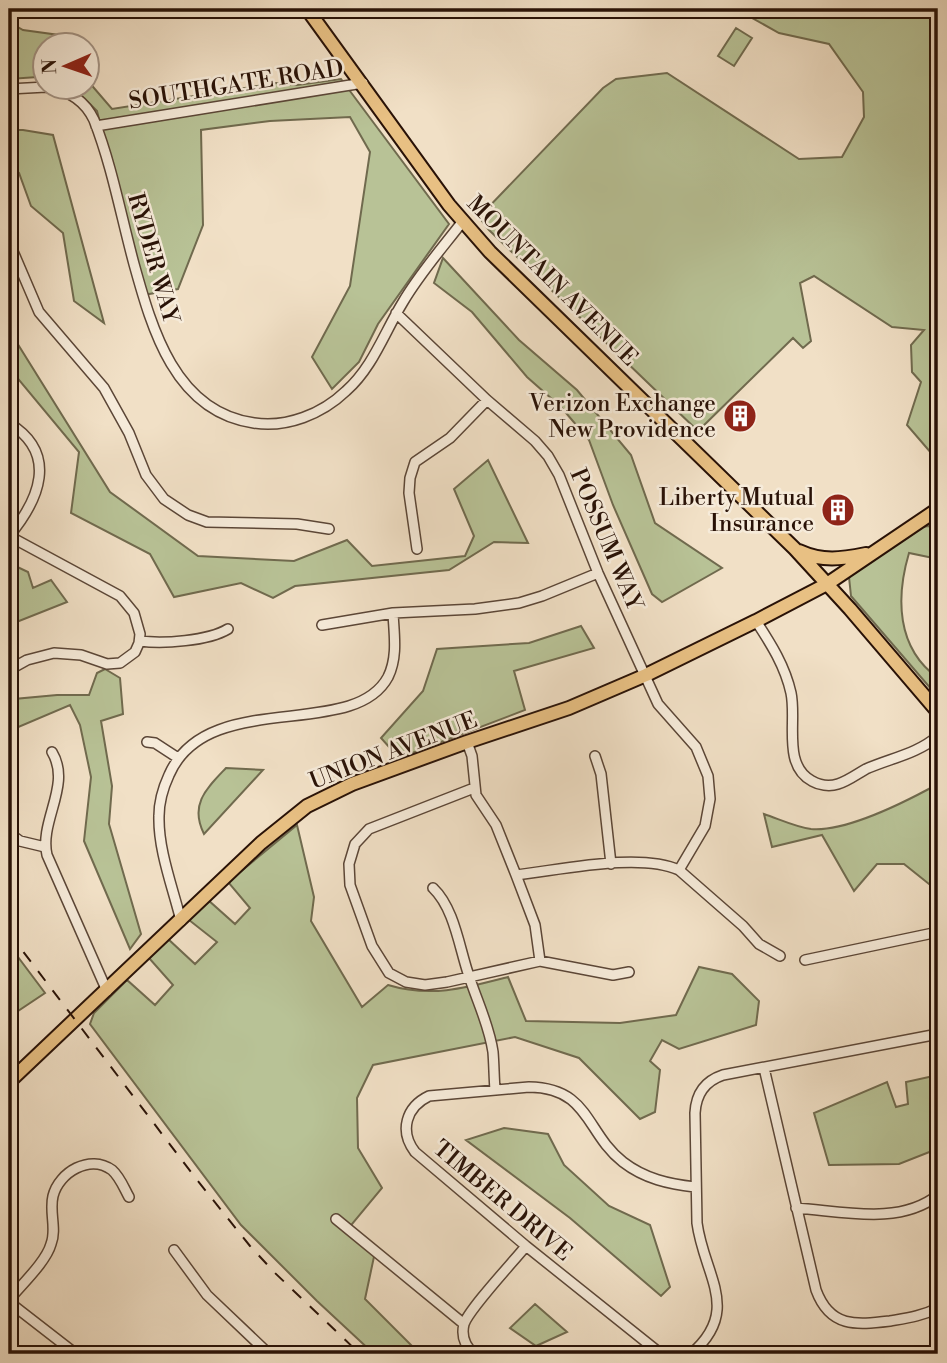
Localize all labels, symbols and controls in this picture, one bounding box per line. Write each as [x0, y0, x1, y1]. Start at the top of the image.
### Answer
north arrow [32, 32, 102, 102]
street label: SOUTHGATE ROAD [127, 54, 345, 116]
text: N [38, 59, 62, 74]
street label: RYDER WAY [121, 190, 185, 328]
street label: MOUNTAIN AVENUE [461, 190, 643, 372]
place label: Verizon Exchange New Providence [528, 390, 716, 444]
building icon: Verizon Exchange New Providence [721, 397, 759, 435]
street label: POSSUM WAY [564, 464, 649, 616]
place label: Liberty Mutual Insurance [659, 484, 814, 538]
building icon: Liberty Mutual Insurance [819, 491, 857, 529]
street label: UNION AVENUE [305, 706, 481, 796]
street label: TIMBER DRIVE [427, 1135, 578, 1267]

